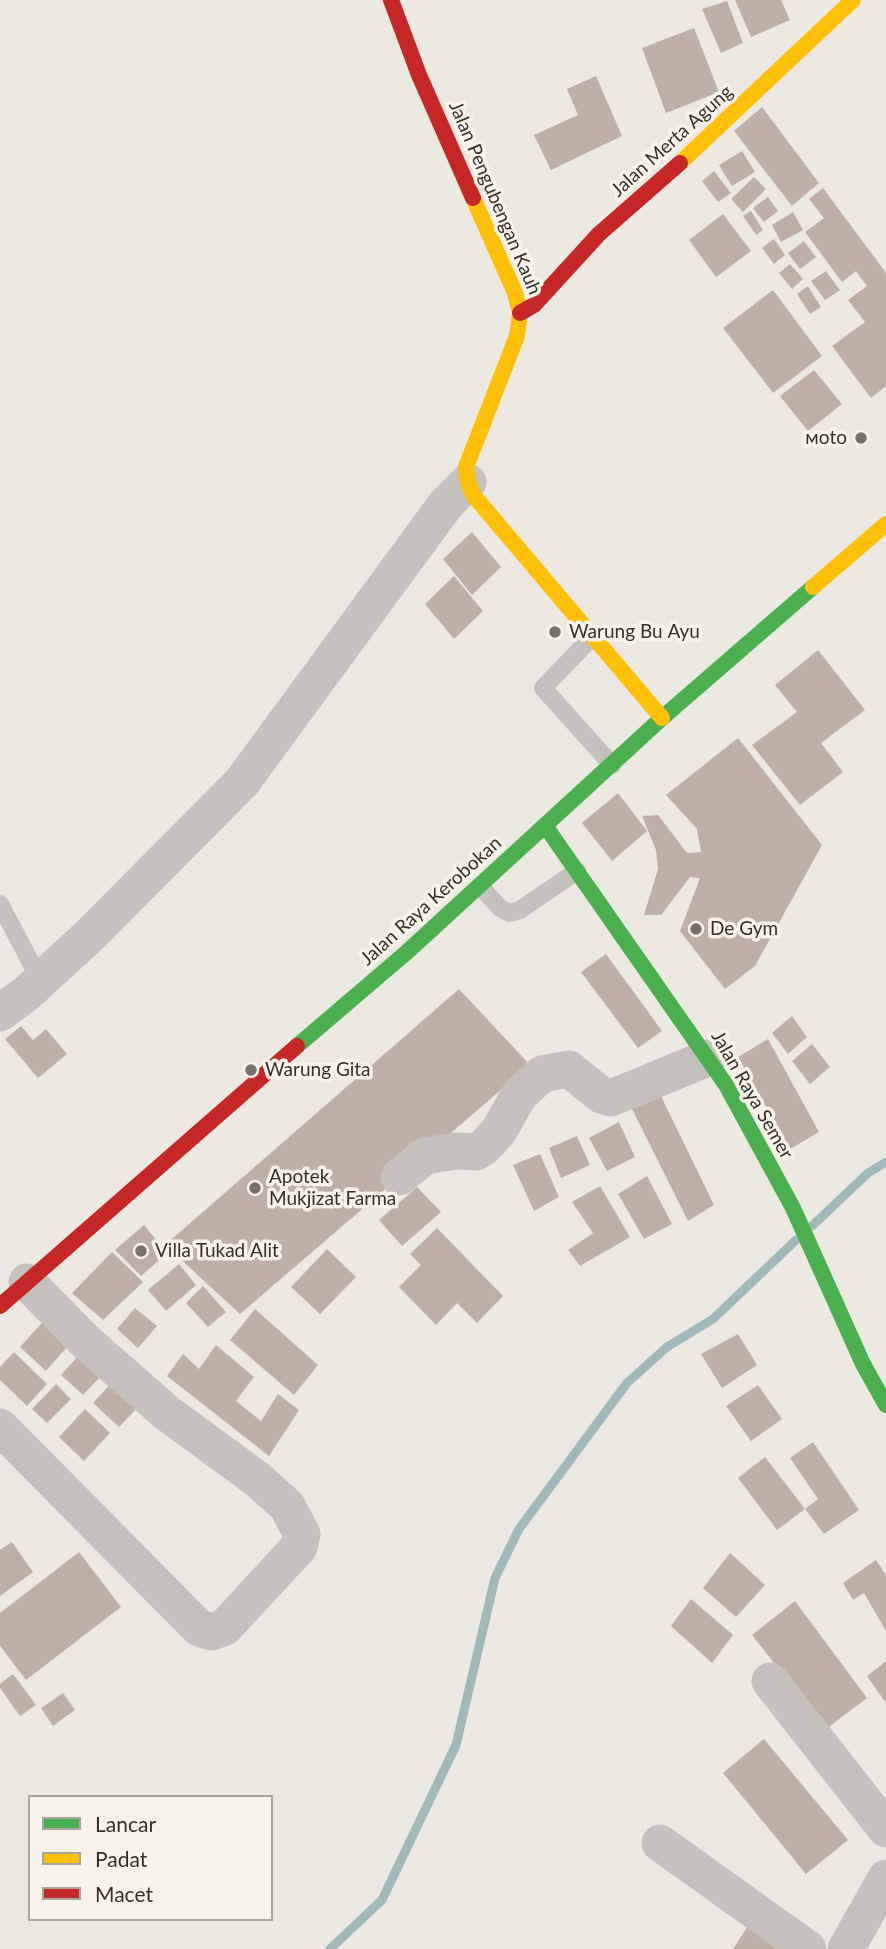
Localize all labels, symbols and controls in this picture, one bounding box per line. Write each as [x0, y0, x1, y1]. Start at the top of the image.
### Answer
street label: Jalan Merta Agung [607, 80, 737, 202]
street label: Jalan Pengubengan Kauh [444, 98, 546, 298]
place label: моto [805, 427, 847, 449]
marker: моto [853, 430, 869, 446]
place label: Warung Bu Ayu [569, 621, 700, 643]
marker: Warung Bu Ayu [547, 624, 563, 640]
street label: Jalan Raya Kerobokan [356, 832, 506, 970]
place label: De Gym [710, 918, 778, 940]
marker: De Gym [688, 921, 704, 937]
street label: Jalan Raya Semer [706, 1027, 798, 1163]
place label: Warung Gita [265, 1059, 371, 1081]
marker: Warung Gita [243, 1062, 259, 1078]
place label: Apotek Mukjizat Farma [269, 1166, 396, 1210]
marker: Apotek Mukjizat Farma [247, 1180, 263, 1196]
place label: Villa Tukad Alit [155, 1240, 279, 1262]
marker: Villa Tukad Alit [133, 1243, 149, 1259]
legend [28, 1795, 273, 1921]
text: Lancar [95, 1811, 156, 1836]
text: Padat [95, 1846, 147, 1871]
text: Macet [95, 1881, 153, 1906]

